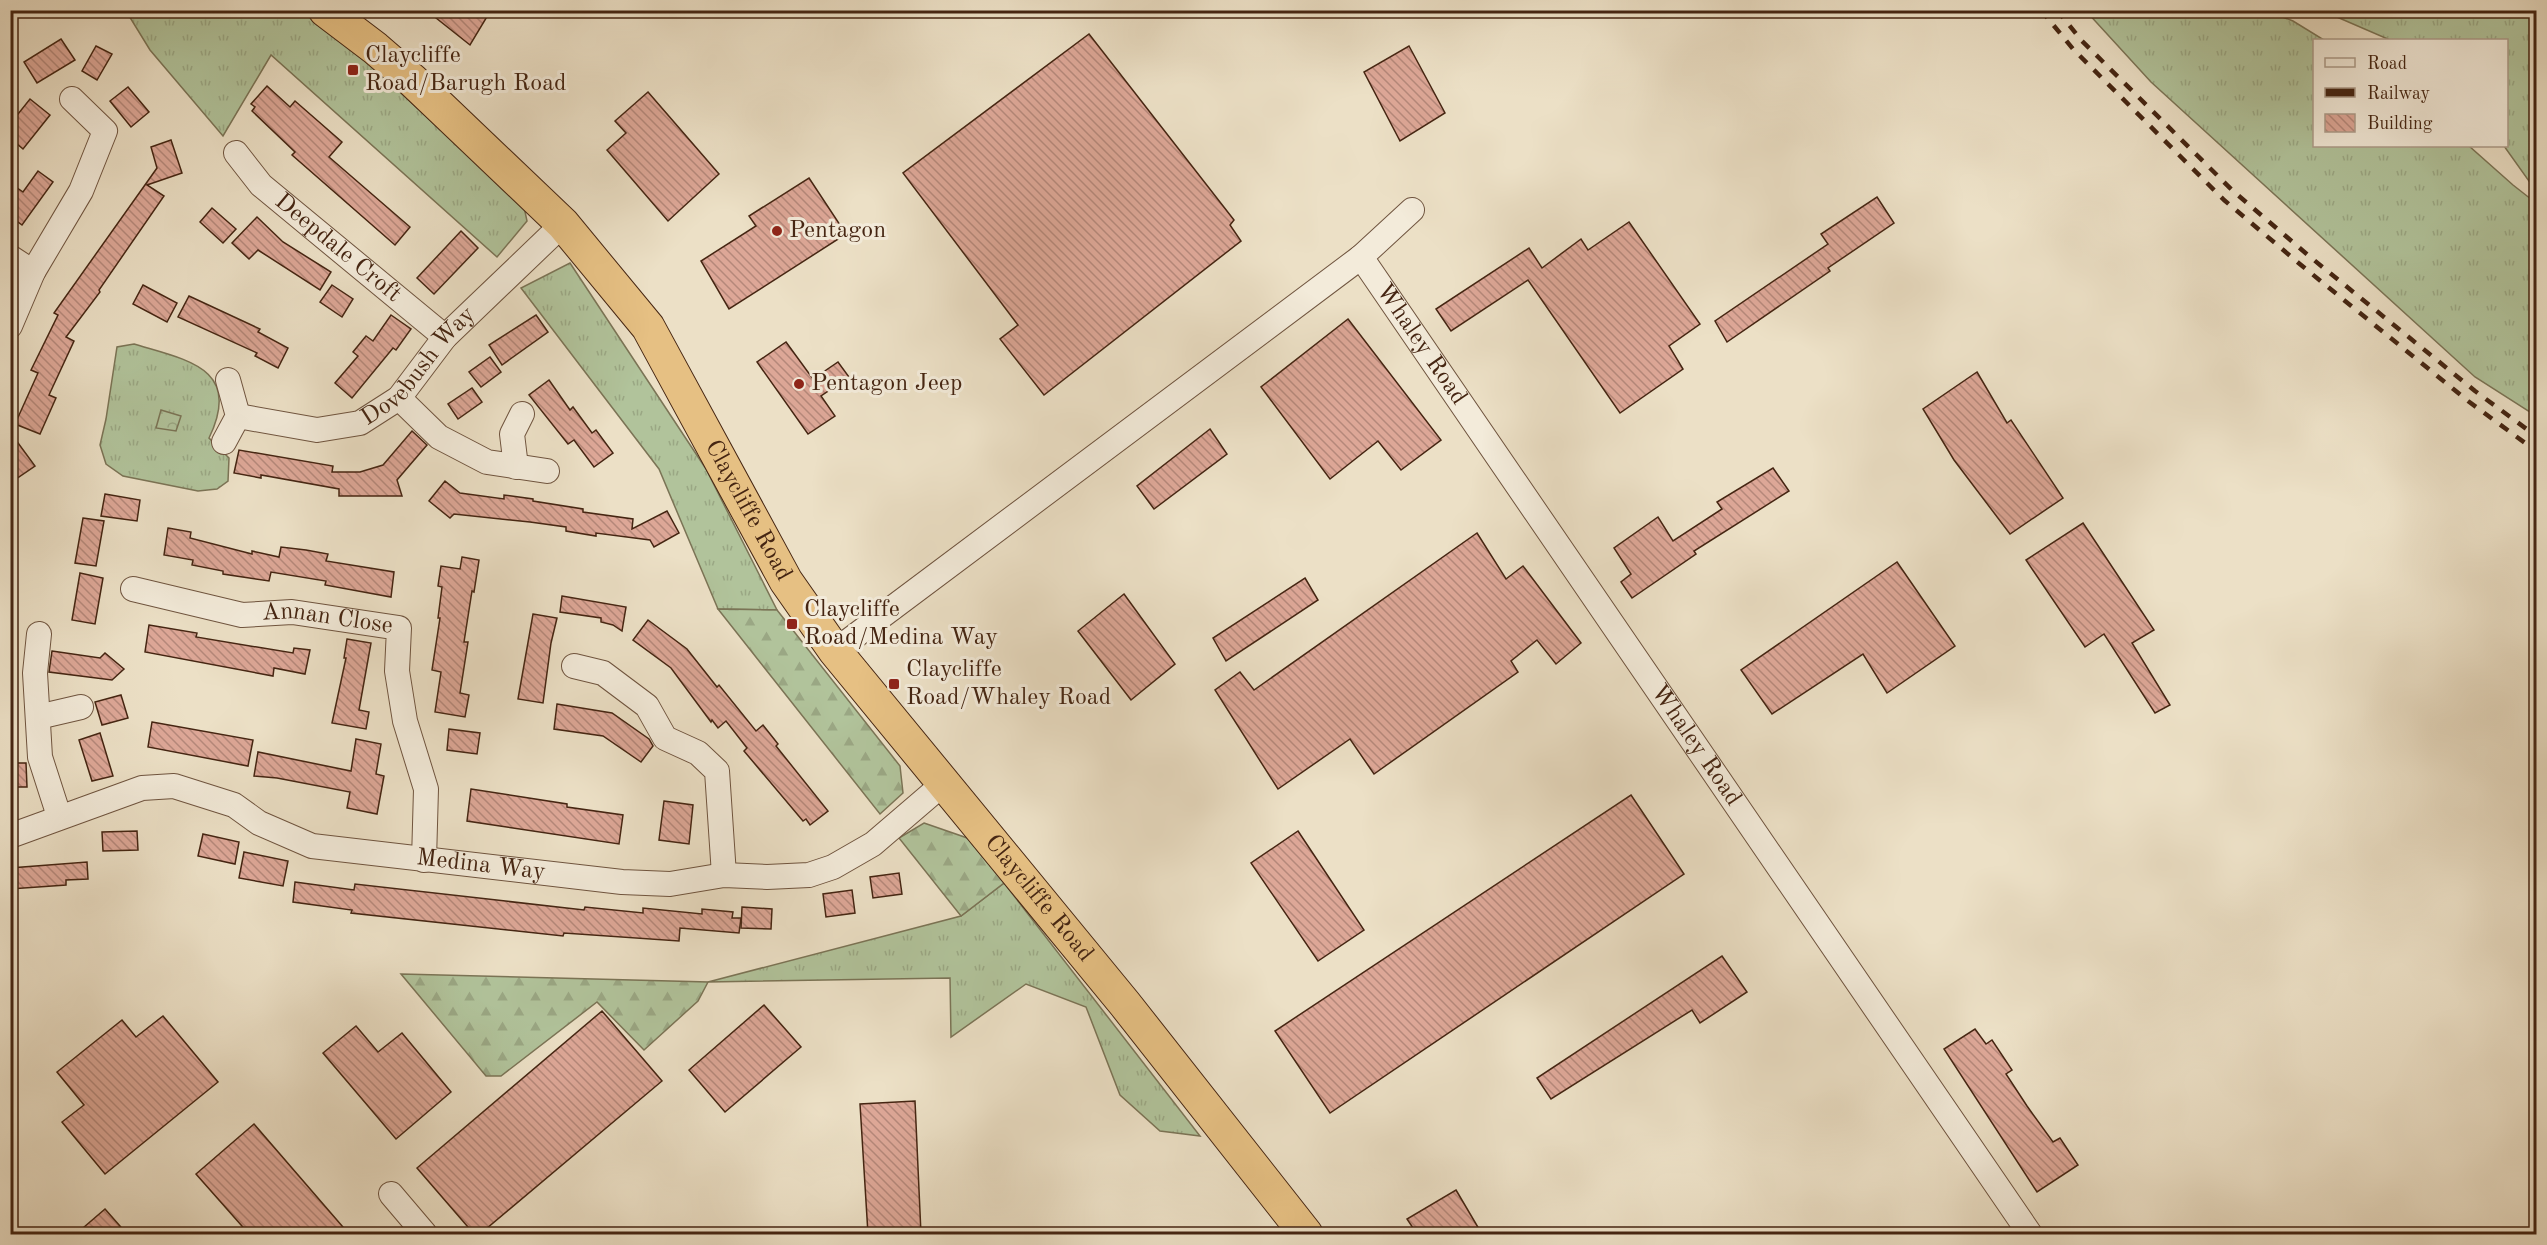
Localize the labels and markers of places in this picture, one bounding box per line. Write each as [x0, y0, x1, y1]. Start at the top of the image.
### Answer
place label: Claycliffe Road/Barugh Road [365, 44, 567, 96]
marker: Claycliffe Road/Barugh Road [346, 63, 360, 77]
place label: Pentagon [789, 219, 886, 243]
marker: Pentagon [770, 224, 784, 238]
place label: Pentagon Jeep [811, 372, 962, 396]
marker: Pentagon Jeep [792, 377, 806, 391]
place label: Claycliffe Road/Medina Way [804, 598, 998, 650]
marker: Claycliffe Road/Medina Way [785, 617, 799, 631]
place label: Claycliffe Road/Whaley Road [906, 658, 1111, 710]
marker: Claycliffe Road/Whaley Road [887, 677, 901, 691]

